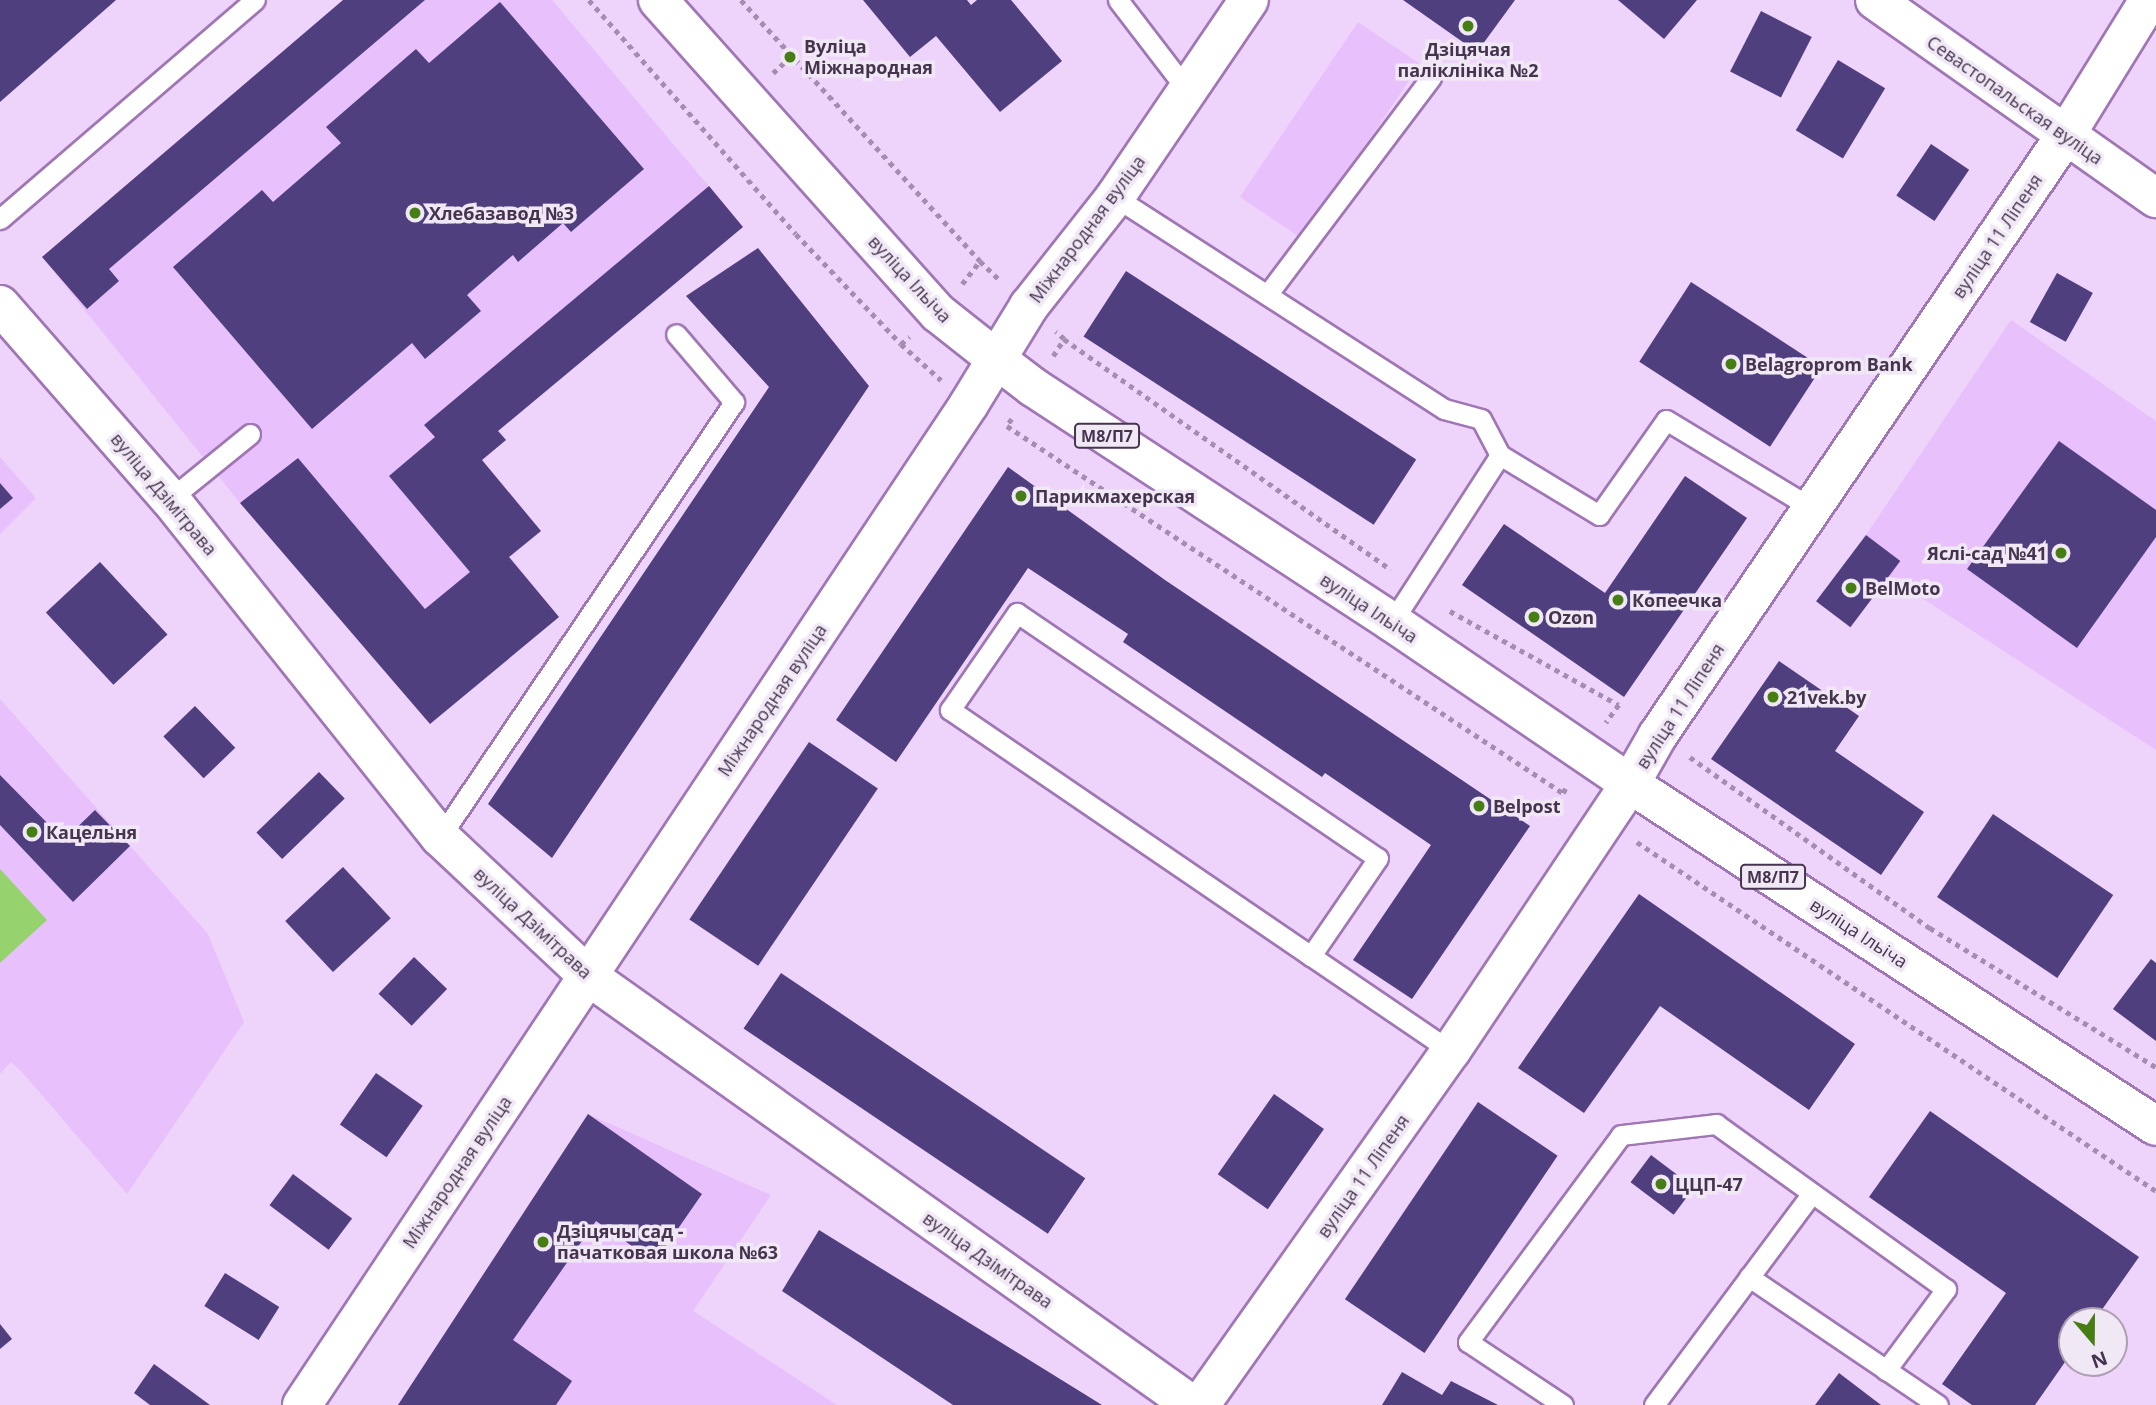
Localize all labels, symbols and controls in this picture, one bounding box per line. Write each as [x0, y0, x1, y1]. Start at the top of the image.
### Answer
marker: Дзіцячая паліклініка №2 [1458, 16, 1478, 36]
street label: Севастопальская вуліца [1923, 31, 2107, 169]
place label: Вуліца Міжнародная [804, 36, 933, 78]
place label: Дзіцячая паліклініка №2 [1398, 39, 1538, 82]
marker: Вуліца Міжнародная [782, 49, 798, 65]
street label: Міжнародная вуліца [1024, 151, 1150, 307]
street label: вуліца 11 Ліпеня [1947, 170, 2047, 302]
place label: Хлебазавод №3 [429, 202, 574, 224]
marker: Хлебазавод №3 [407, 205, 423, 221]
street label: вуліца Ільіча [864, 231, 956, 327]
place label: Belagroprom Bank [1745, 353, 1913, 375]
marker: Belagroprom Bank [1723, 356, 1739, 372]
road number: М8/П7 [1074, 424, 1140, 448]
street label: вуліца Дзімітрава [106, 428, 222, 560]
place label: Парикмахерская [1035, 485, 1195, 507]
marker: Парикмахерская [1013, 488, 1029, 504]
place label: Яслі-сад №41 [1927, 542, 2047, 564]
marker: Яслі-сад №41 [2053, 545, 2069, 561]
street label: вуліца Ільіча [1316, 569, 1422, 647]
place label: BelMoto [1865, 577, 1940, 599]
marker: BelMoto [1843, 580, 1859, 596]
place label: Копеечка [1632, 589, 1722, 611]
marker: Копеечка [1610, 592, 1626, 608]
place label: Ozon [1548, 606, 1594, 628]
marker: Ozon [1526, 609, 1542, 625]
street label: Міжнародная вуліца [713, 620, 831, 780]
street label: вуліца 11 Ліпеня [1631, 639, 1729, 773]
place label: 21vek.by [1787, 686, 1866, 708]
marker: 21vek.by [1765, 689, 1781, 705]
place label: Belpost [1493, 795, 1561, 817]
marker: Belpost [1471, 798, 1487, 814]
place label: Кацельня [46, 821, 137, 843]
marker: Кацельня [24, 824, 40, 840]
street label: вуліца Дзімітрава [470, 863, 596, 983]
road number: М8/П7 [1740, 864, 1806, 890]
street label: вуліца Ільіча [1806, 894, 1912, 972]
street label: Міжнародная вуліца [398, 1092, 516, 1252]
street label: вуліца 11 Ліпеня [1313, 1110, 1413, 1242]
place label: ЦЦП-47 [1675, 1173, 1743, 1195]
marker: ЦЦП-47 [1653, 1176, 1669, 1192]
street label: вуліца Дзімітрава [919, 1207, 1057, 1313]
place label: Дзіцячы сад - пачатковая школа №63 [557, 1221, 778, 1264]
marker: Дзіцячы сад - пачатковая школа №63 [535, 1234, 551, 1250]
north arrow [2058, 1307, 2128, 1377]
text: N [2088, 1345, 2111, 1375]

